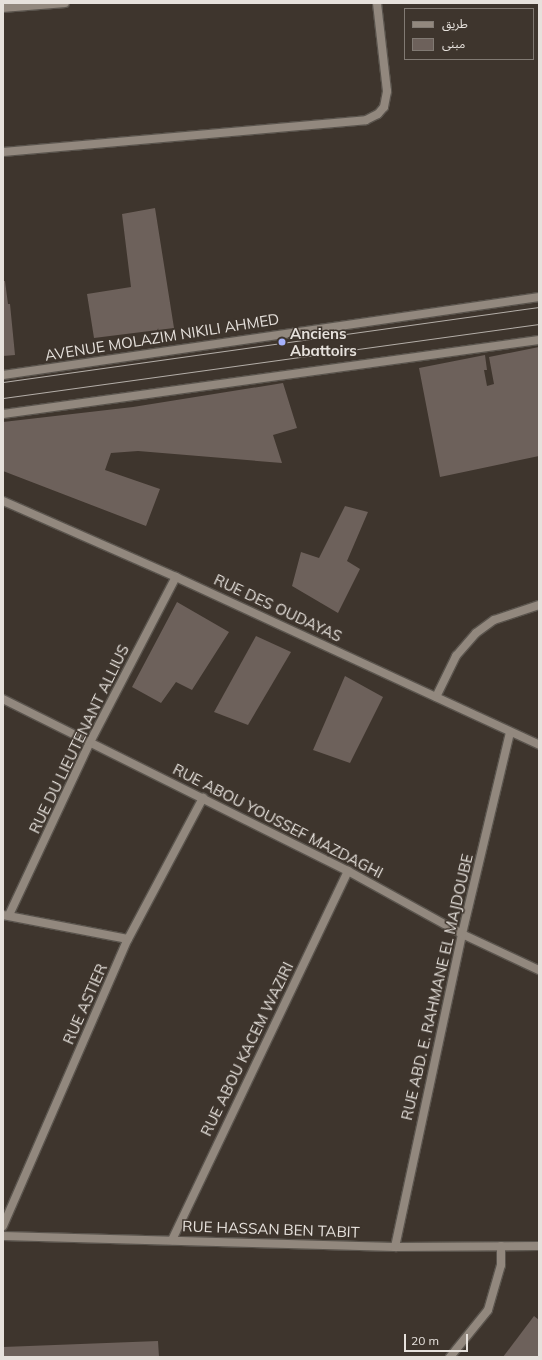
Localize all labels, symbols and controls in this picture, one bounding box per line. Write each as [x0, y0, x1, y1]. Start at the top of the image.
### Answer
legend [404, 8, 534, 60]
text: طريق [442, 16, 468, 31]
text: مبنى [442, 36, 465, 51]
street label: AVENUE MOLAZIM NIKILI AHMED [44, 310, 280, 364]
place label: Anciens Abattoirs [290, 324, 357, 359]
marker: Anciens Abattoirs [277, 337, 287, 347]
street label: RUE DES OUDAYAS [211, 570, 345, 646]
street label: RUE DU LIEUTENANT ALLIUS [25, 642, 133, 836]
street label: RUE ABOU YOUSSEF MAZDAGHI [170, 760, 386, 882]
street label: RUE ABD. E. RAHMANE EL MAJDOUBE [398, 852, 476, 1122]
street label: RUE ABOU KACEM WAZIRI [197, 959, 297, 1139]
street label: RUE ASTIER [59, 961, 111, 1047]
street label: RUE HASSAN BEN TABIT [182, 1217, 360, 1241]
scale bar [406, 1326, 470, 1352]
text: 20 m [411, 1333, 439, 1348]

